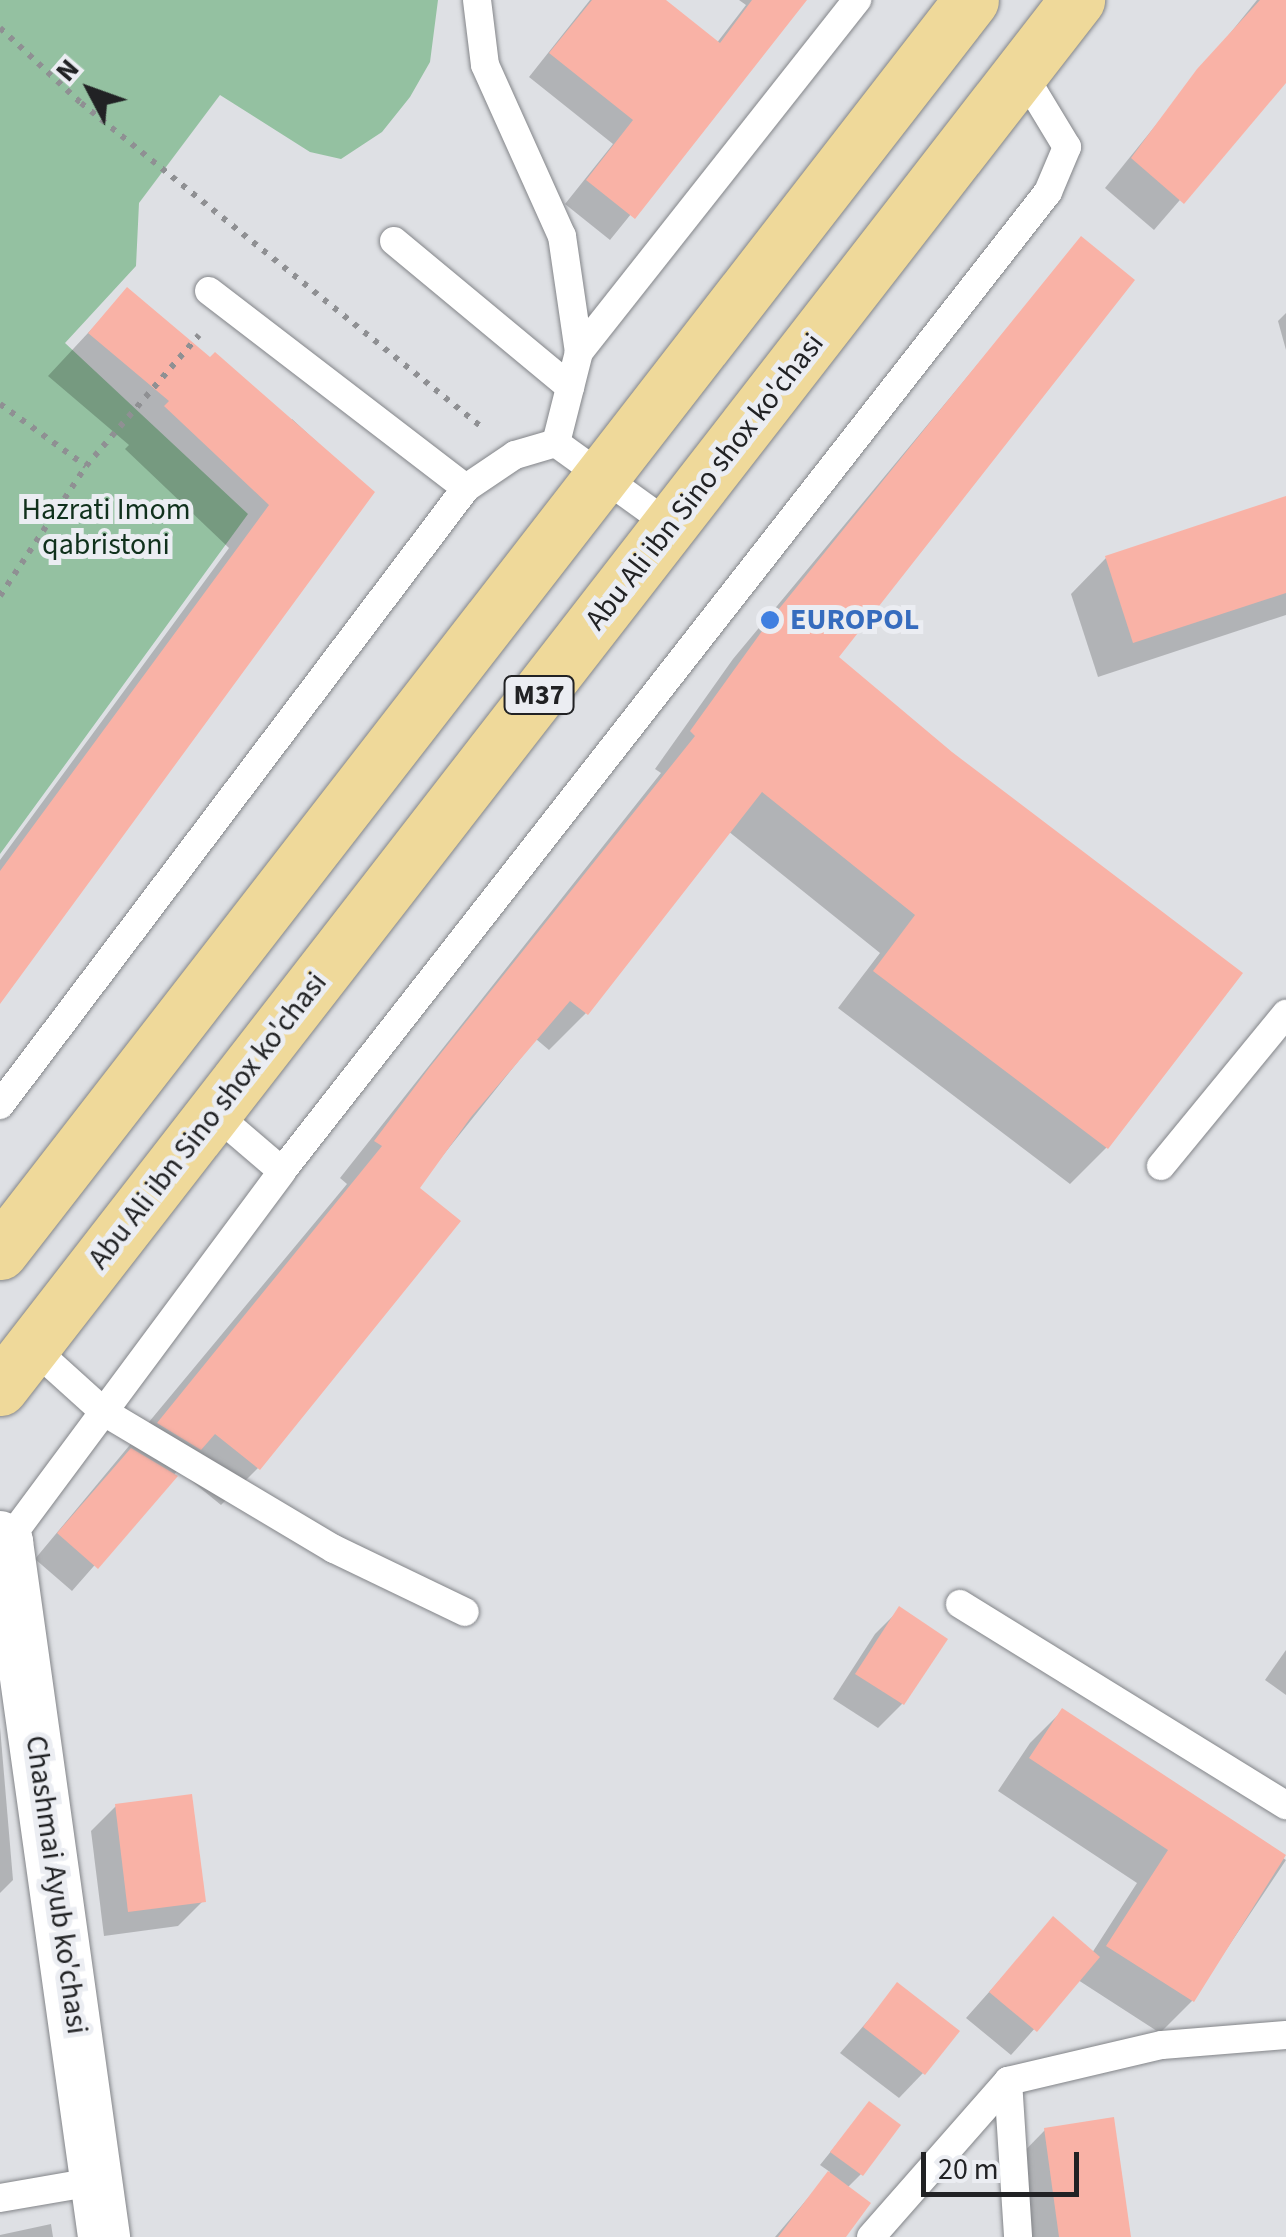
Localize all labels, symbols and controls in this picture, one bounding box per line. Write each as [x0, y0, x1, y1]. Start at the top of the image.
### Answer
north arrow [40, 40, 140, 140]
text: N [46, 50, 89, 90]
street label: Abu Ali ibn Sino shox ko'chasi [578, 327, 832, 637]
park label: Hazrati Imom qabristoni [21, 492, 191, 562]
place label: EUROPOL [790, 602, 919, 638]
marker: EUROPOL [759, 609, 781, 631]
road number: M37 [502, 672, 576, 718]
street label: Abu Ali ibn Sino shox ko'chasi [81, 966, 335, 1276]
street label: Chashmai Ayub ko'chasi [17, 1733, 95, 2037]
scale bar [926, 2132, 1084, 2194]
text: 20 m [938, 2148, 999, 2191]

